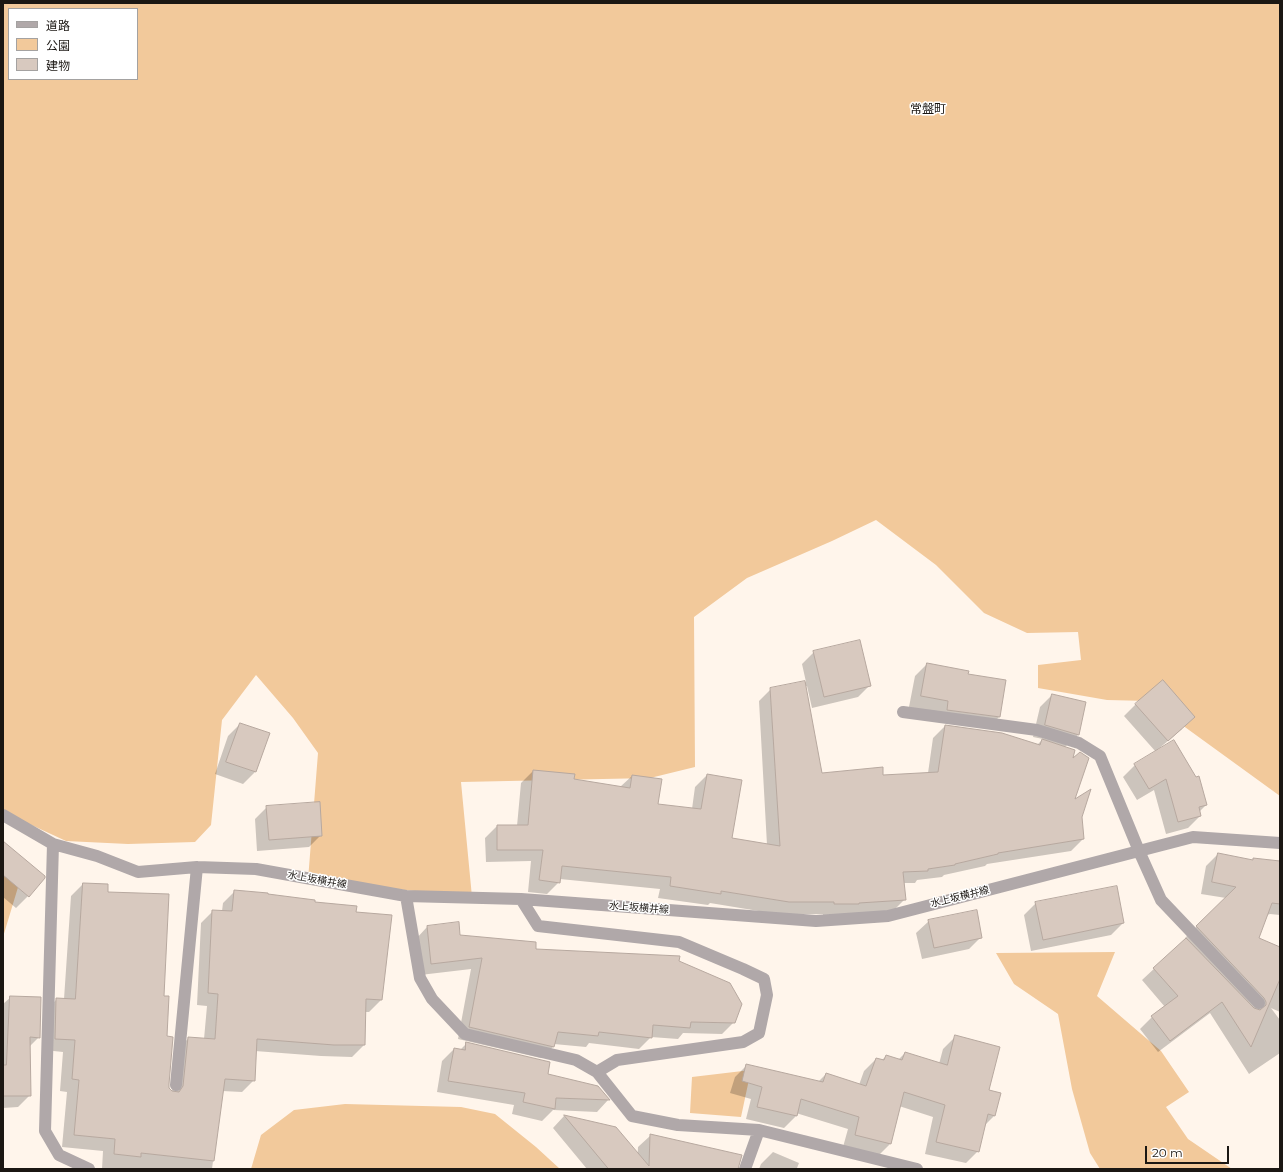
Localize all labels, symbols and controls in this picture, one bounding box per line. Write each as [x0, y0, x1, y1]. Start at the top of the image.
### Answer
legend [8, 8, 138, 80]
text: 道路 [46, 18, 70, 33]
text: 公園 [46, 38, 70, 53]
text: 建物 [46, 58, 70, 73]
district label: 常盤町 [910, 102, 946, 116]
street label: 水上坂横井線 [286, 869, 348, 891]
street label: 水上坂横井線 [929, 884, 991, 910]
street label: 水上坂横井線 [609, 900, 669, 916]
scale bar [1147, 1138, 1231, 1164]
text: 20 m [1152, 1145, 1183, 1160]

